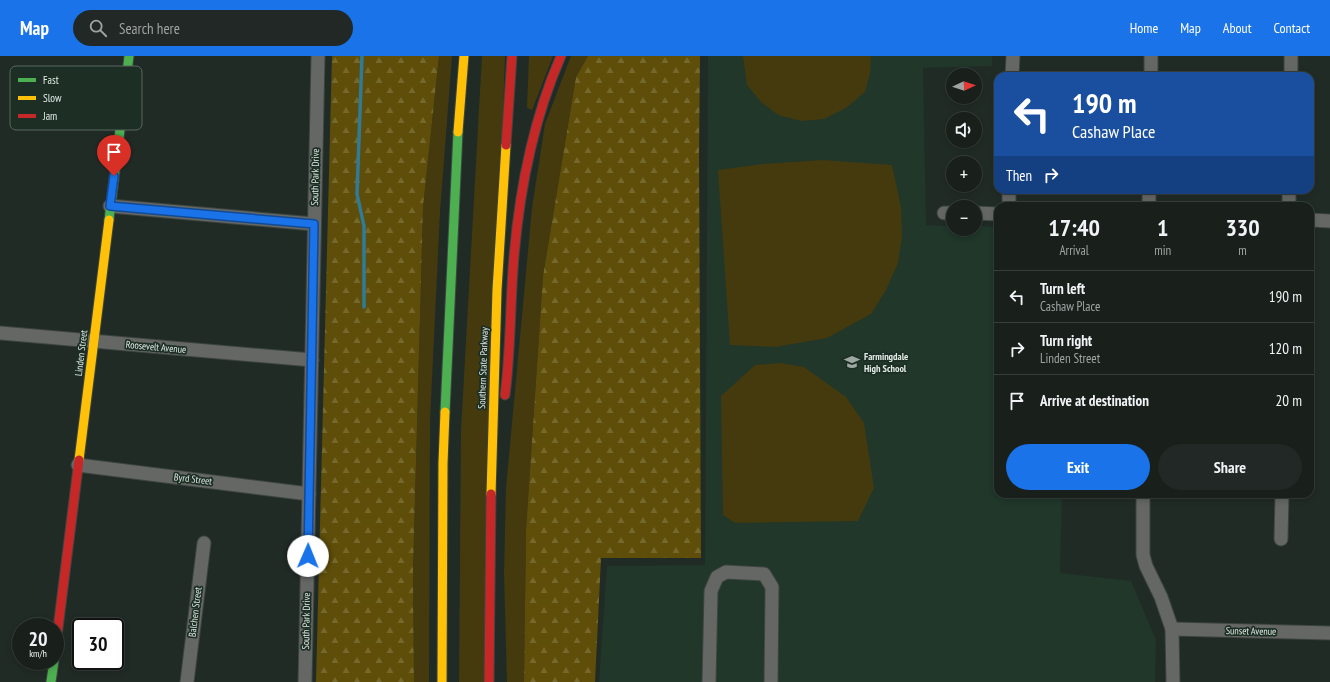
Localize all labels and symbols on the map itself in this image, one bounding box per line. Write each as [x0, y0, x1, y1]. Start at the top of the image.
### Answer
legend [10, 66, 142, 130]
north arrow [946, 68, 982, 104]
text: Fast [43, 73, 59, 87]
text: Slow [43, 91, 62, 105]
text: Jam [42, 109, 57, 123]
pin [97, 135, 131, 176]
street label: South Park Drive [308, 148, 322, 206]
street label: Southern State Parkway [475, 327, 491, 409]
street label: Linden Street [72, 329, 90, 377]
street label: Roosevelt Avenue [125, 338, 187, 356]
place label: Farmingdale High School [864, 350, 908, 375]
school or university icon: Farmingdale High School [843, 353, 861, 371]
street label: Byrd Street [173, 470, 213, 488]
position arrow [287, 535, 329, 577]
street label: Balchen Street [185, 586, 205, 638]
street label: South Park Drive [299, 592, 313, 650]
speed limit sign: 30 [72, 618, 124, 670]
street label: Sunset Avenue [1226, 624, 1276, 638]

